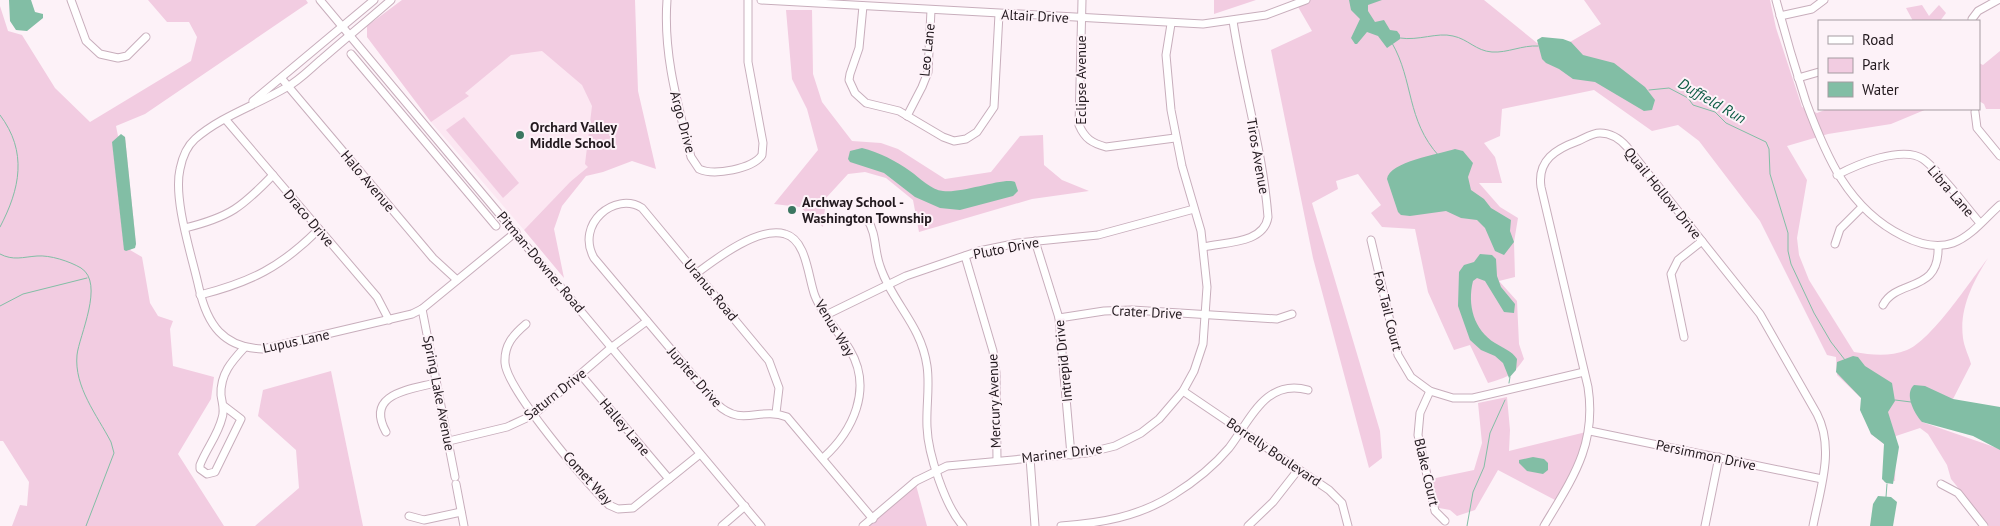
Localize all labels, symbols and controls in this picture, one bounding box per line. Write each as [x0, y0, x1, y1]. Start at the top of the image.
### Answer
street label: Altair Drive [1001, 5, 1069, 27]
legend [1818, 20, 1980, 110]
street label: Leo Lane [915, 23, 939, 77]
text: Road [1862, 30, 1894, 49]
street label: Eclipse Avenue [1072, 35, 1090, 125]
text: Park [1862, 55, 1890, 74]
water label: Duffield Run [1675, 74, 1750, 128]
text: Water [1862, 80, 1899, 99]
street label: Argo Drive [666, 89, 700, 155]
street label: Tiros Avenue [1242, 117, 1274, 195]
place label: Orchard Valley Middle School [530, 118, 617, 152]
marker: Orchard Valley Middle School [514, 129, 526, 141]
street label: Quail Hollow Drive [1620, 143, 1706, 243]
street label: Halo Avenue [337, 147, 399, 215]
street label: Libra Lane [1924, 161, 1978, 221]
street label: Draco Drive [280, 186, 338, 250]
place label: Archway School - Washington Township [802, 193, 932, 227]
marker: Archway School - Washington Township [786, 204, 798, 216]
street label: Pitman-Downer Road [493, 208, 589, 316]
street label: Pluto Drive [972, 233, 1040, 263]
street label: Uranus Road [680, 255, 742, 325]
street label: Fox Tail Court [1369, 269, 1407, 353]
street label: Venus Way [810, 295, 859, 360]
street label: Crater Drive [1111, 301, 1183, 323]
street label: Intrepid Drive [1050, 319, 1076, 403]
street label: Lupus Lane [261, 325, 331, 357]
street label: Spring Lake Avenue [419, 334, 459, 452]
street label: Jupiter Drive [663, 342, 726, 411]
street label: Mercury Avenue [983, 353, 1005, 449]
street label: Saturn Drive [520, 364, 590, 424]
street label: Halley Lane [596, 394, 654, 460]
street label: Borrelly Boulevard [1223, 414, 1325, 490]
street label: Blake Court [1410, 436, 1444, 508]
street label: Persimmon Drive [1654, 436, 1758, 474]
street label: Mariner Drive [1021, 439, 1103, 467]
street label: Comet Way [559, 447, 617, 509]

